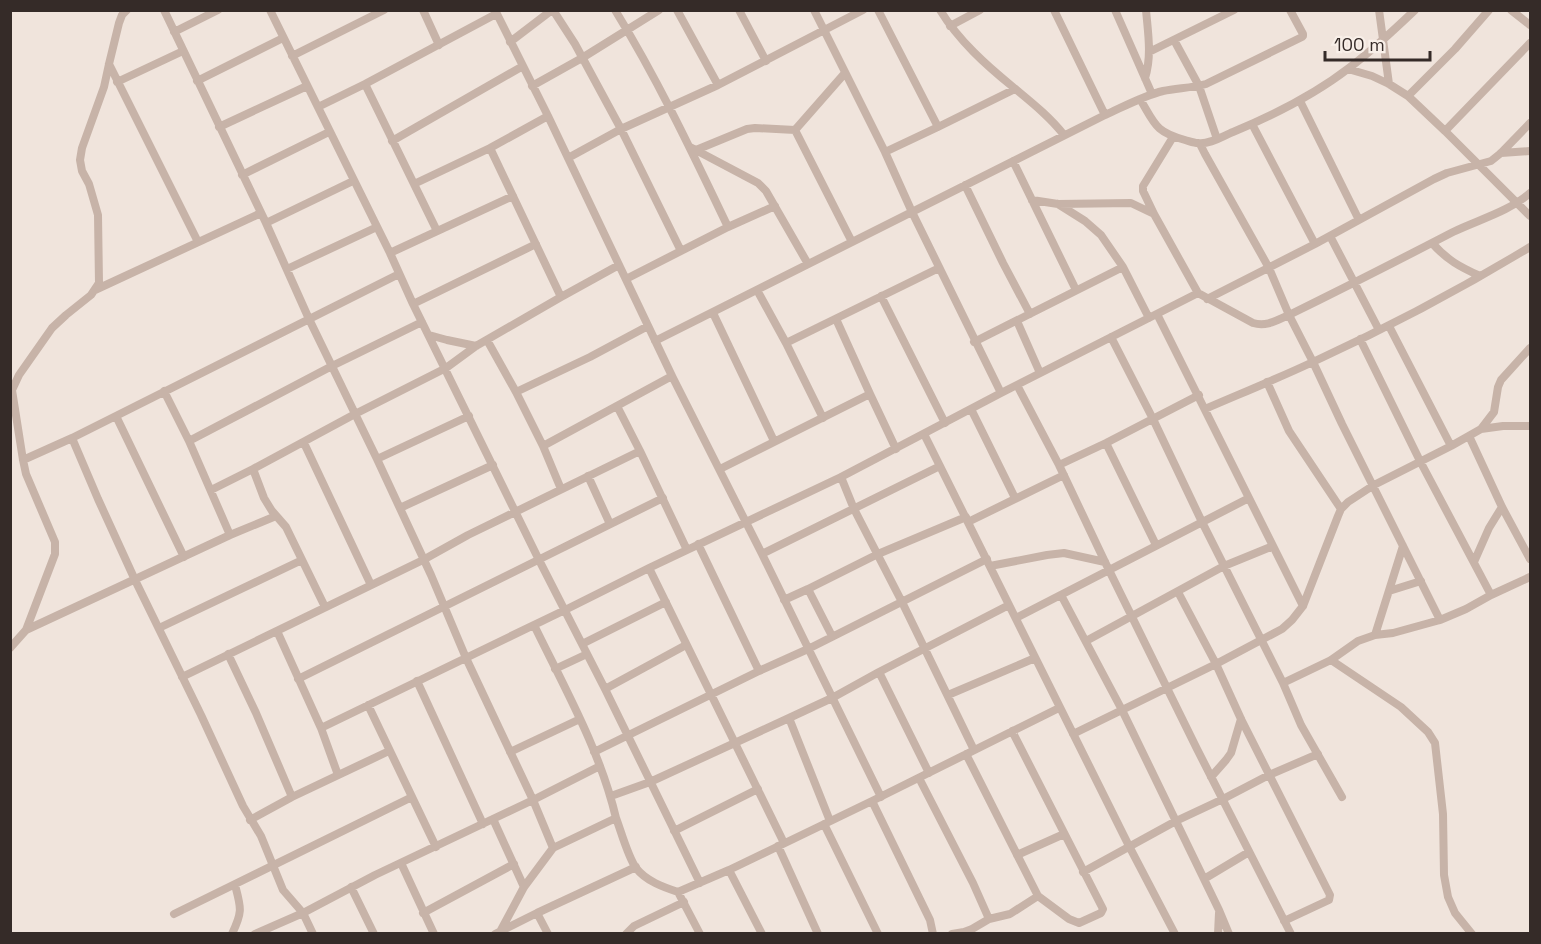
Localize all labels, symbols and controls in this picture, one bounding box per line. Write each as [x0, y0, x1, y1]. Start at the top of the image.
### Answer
scale bar [1325, 24, 1430, 62]
text: 100 m [1334, 33, 1385, 56]

